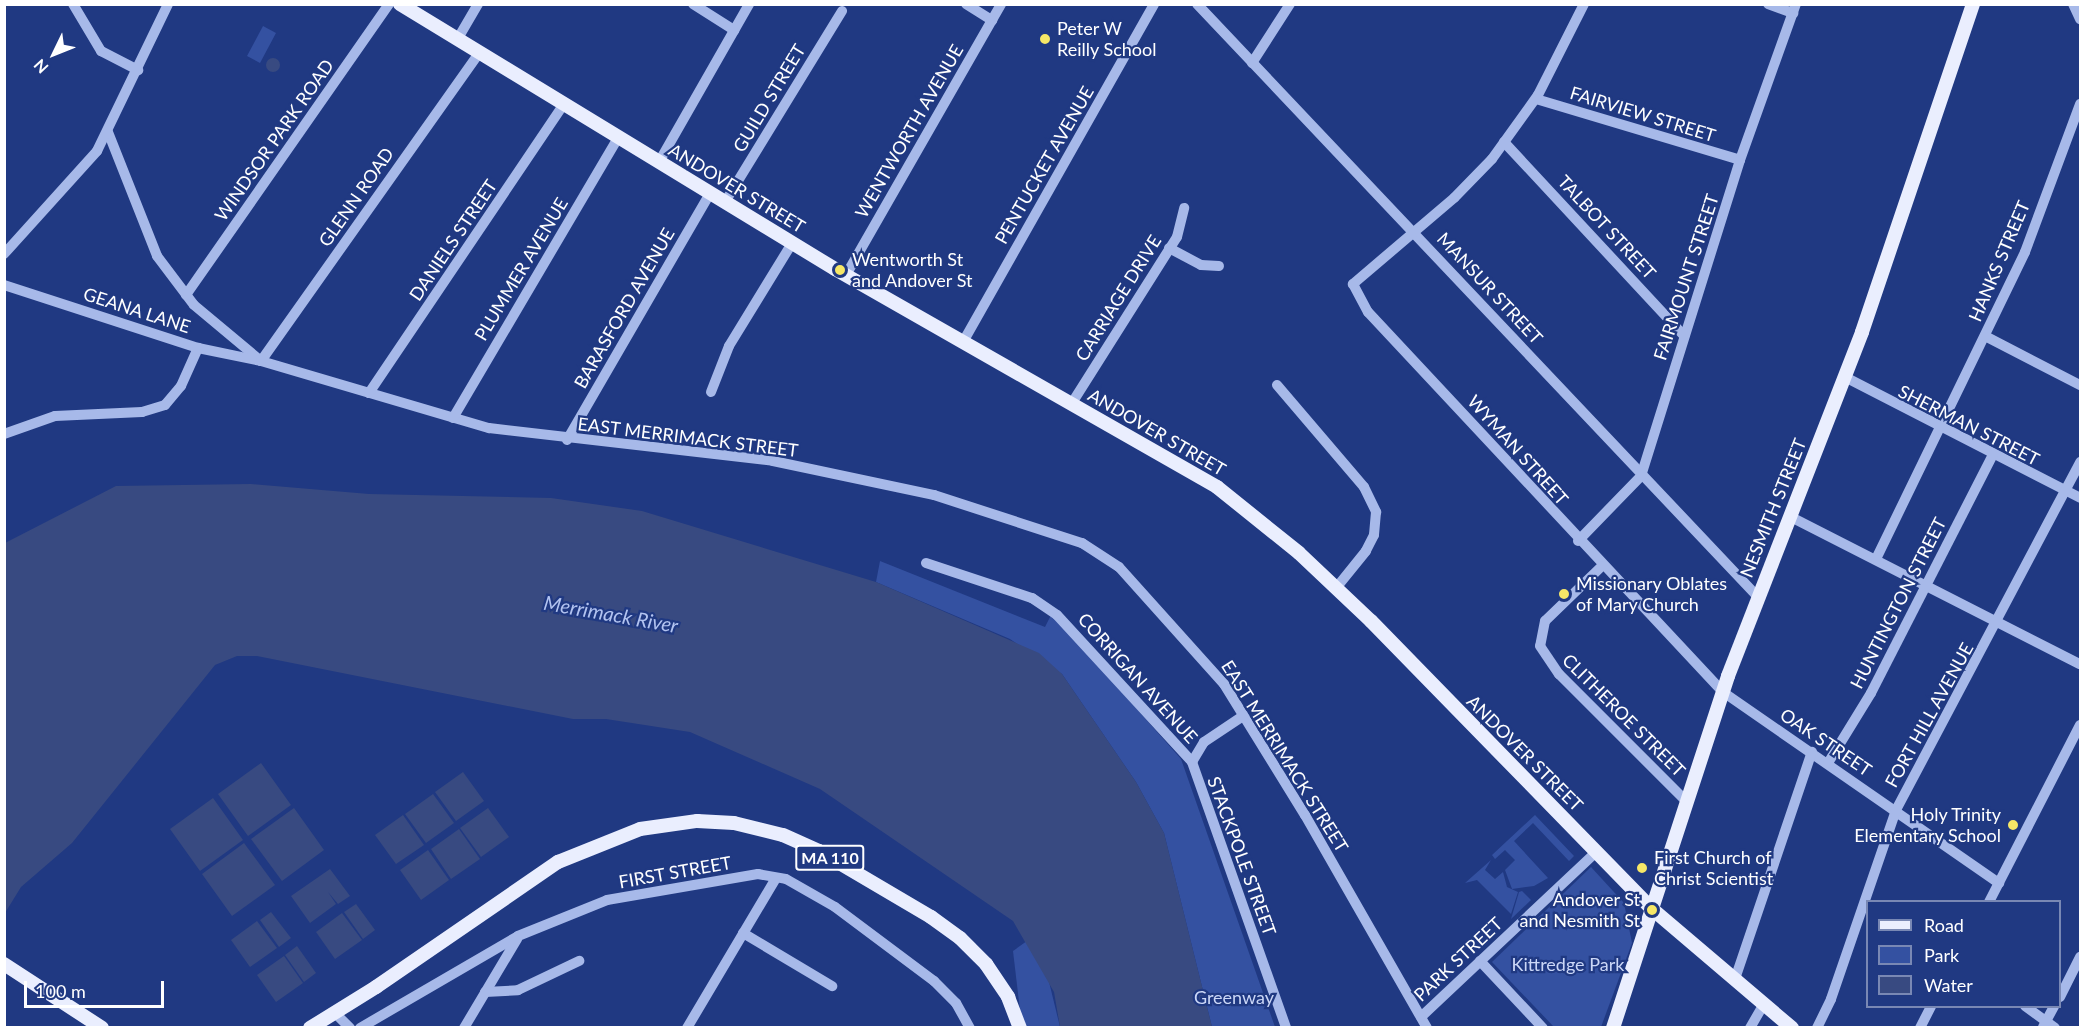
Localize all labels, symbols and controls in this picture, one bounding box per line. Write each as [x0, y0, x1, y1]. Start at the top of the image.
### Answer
place label: Peter W Reilly School [1057, 18, 1157, 60]
north arrow [24, 24, 84, 84]
marker: Peter W Reilly School [1038, 32, 1052, 46]
street label: GUILD STREET [728, 40, 810, 156]
street label: WENTWORTH AVENUE [850, 40, 968, 222]
street label: WINDSOR PARK ROAD [210, 55, 338, 225]
text: N [29, 56, 52, 78]
street label: PENTUCKET AVENUE [990, 82, 1098, 248]
street label: FAIRVIEW STREET [1568, 82, 1718, 146]
street label: ANDOVER STREET [665, 139, 809, 237]
street label: GLENN ROAD [314, 143, 398, 251]
street label: TALBOT STREET [1553, 170, 1661, 284]
street label: DANIELS STREET [405, 175, 501, 305]
street label: FAIRMOUNT STREET [1649, 191, 1723, 363]
street label: PLUMMER AVENUE [470, 193, 572, 345]
street label: HANKS STREET [1964, 197, 2034, 325]
street label: BARASFORD AVENUE [569, 224, 679, 392]
street label: MANSUR STREET [1433, 228, 1547, 348]
street label: CARRIAGE DRIVE [1071, 231, 1165, 365]
place label: Wentworth St and Andover St [852, 249, 973, 292]
marker: Wentworth St and Andover St [833, 263, 847, 277]
street label: GEANA LANE [80, 282, 194, 338]
street label: SHERMAN STREET [1895, 380, 2043, 470]
street label: ANDOVER STREET [1084, 384, 1230, 480]
street label: WYMAN STREET [1463, 391, 1573, 509]
street label: EAST MERRIMACK STREET [576, 413, 800, 461]
street label: NESMITH STREET [1735, 435, 1811, 581]
street label: HUNTINGTON STREET [1845, 514, 1951, 692]
place label: Missionary Oblates of Mary Church [1576, 573, 1728, 616]
marker: Missionary Oblates of Mary Church [1557, 587, 1571, 601]
water label: Merrimack River [542, 590, 680, 638]
street label: CORRIGAN AVENUE [1074, 608, 1202, 748]
street label: FORT HILL AVENUE [1880, 638, 1978, 792]
street label: CLITHEROE STREET [1558, 649, 1690, 781]
street label: EAST MERRIMACK STREET [1217, 656, 1353, 856]
street label: ANDOVER STREET [1462, 690, 1588, 816]
street label: OAK STREET [1776, 703, 1876, 781]
street label: STACKPOLE STREET [1203, 774, 1281, 938]
place label: Holy Trinity Elementary School [1854, 804, 2001, 846]
marker: Holy Trinity Elementary School [2006, 818, 2020, 832]
road number: MA 110 [794, 845, 866, 871]
place label: First Church of Christ Scientist [1654, 847, 1773, 890]
street label: FIRST STREET [617, 851, 733, 893]
marker: First Church of Christ Scientist [1635, 861, 1649, 875]
place label: Andover St and Nesmith St [1520, 889, 1640, 932]
legend [1866, 900, 2061, 1008]
marker: Andover St and Nesmith St [1645, 903, 1659, 917]
street label: PARK STREET [1409, 913, 1507, 1005]
text: Road [1924, 914, 1964, 936]
text: Park [1924, 944, 1959, 966]
park label: Kittredge Park [1512, 953, 1624, 975]
scale bar [27, 969, 166, 1007]
text: Water [1924, 974, 1973, 996]
text: 100 m [35, 980, 86, 1002]
park label: Greenway [1194, 986, 1274, 1008]

